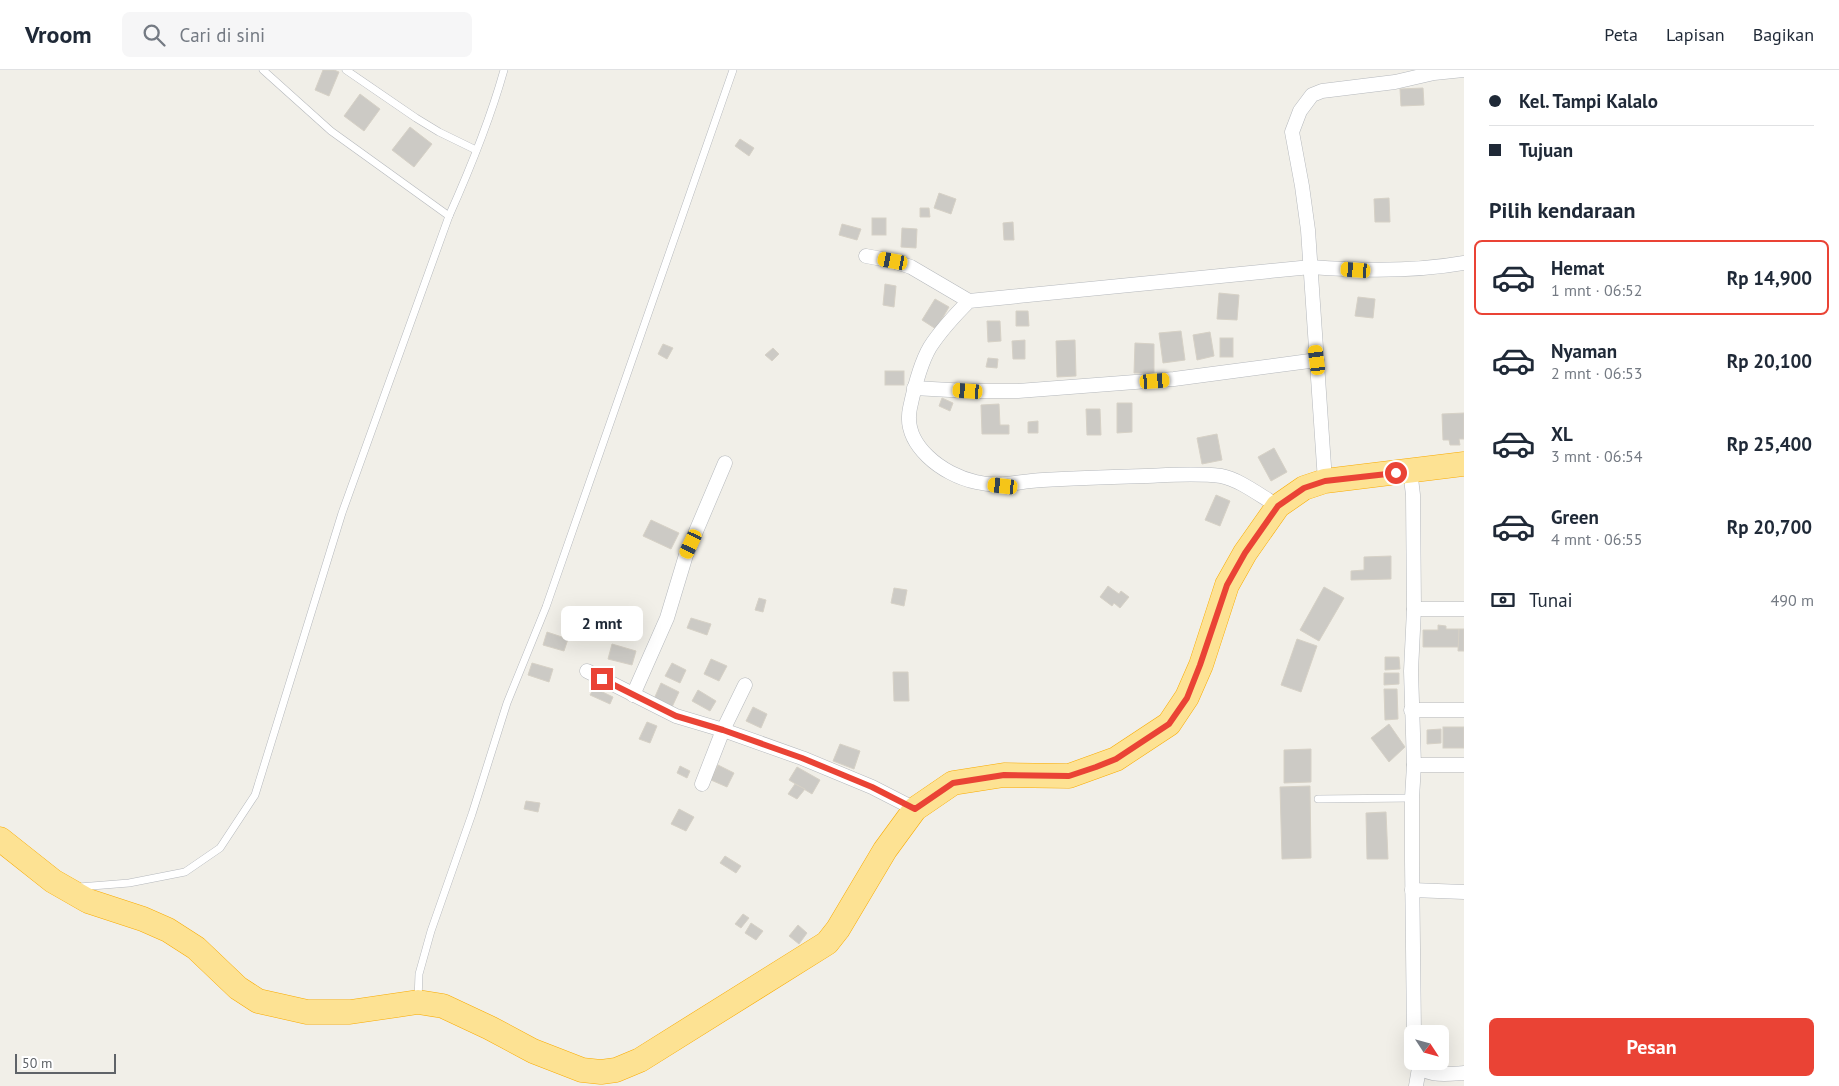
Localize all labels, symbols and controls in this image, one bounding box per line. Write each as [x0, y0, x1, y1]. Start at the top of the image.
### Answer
search box [122, 12, 472, 57]
text: Vroom [25, 19, 92, 50]
icon: search [140, 21, 168, 49]
text: Cari di sini [180, 23, 265, 47]
text: Peta [1604, 23, 1638, 46]
text: Lapisan [1666, 23, 1725, 46]
text: Bagikan [1753, 23, 1814, 46]
text: Kel. Tampi Kalalo [1519, 89, 1658, 113]
text: Tujuan [1519, 138, 1573, 162]
text: Pilih kendaraan [1489, 196, 1635, 224]
car [876, 251, 909, 271]
icon: car [1491, 255, 1536, 300]
text: Hemat [1551, 256, 1604, 280]
car [1340, 261, 1371, 279]
text: Rp 14,900 [1727, 266, 1812, 290]
text: 1 mnt · 06:52 [1551, 280, 1642, 300]
icon: car [1491, 338, 1536, 383]
text: Nyaman [1551, 339, 1617, 363]
car [1307, 344, 1326, 376]
text: Rp 20,100 [1727, 349, 1812, 373]
text: 2 mnt · 06:53 [1551, 363, 1642, 383]
car [1139, 372, 1170, 390]
car [952, 382, 983, 400]
icon: car [1491, 421, 1536, 466]
text: XL [1551, 422, 1573, 446]
text: Rp 25,400 [1727, 432, 1812, 456]
text: 3 mnt · 06:54 [1551, 446, 1642, 466]
route start [1385, 462, 1407, 484]
car [987, 477, 1018, 495]
icon: car [1491, 504, 1536, 549]
text: Green [1551, 505, 1599, 529]
text: Rp 20,700 [1727, 515, 1812, 539]
car [677, 527, 704, 561]
text: 4 mnt · 06:55 [1551, 529, 1642, 549]
icon: cash [1489, 586, 1517, 614]
text: Tunai [1529, 588, 1573, 612]
text: 490 m [1771, 590, 1814, 610]
callout: 2 mnt [561, 606, 643, 642]
text: 2 mnt [582, 613, 622, 633]
route end [591, 668, 613, 690]
button: Pesan [1489, 1018, 1814, 1076]
north arrow [1404, 1025, 1449, 1070]
map controls [1404, 1025, 1449, 1070]
scale bar [15, 1051, 116, 1074]
text: 50 m [22, 1054, 52, 1072]

